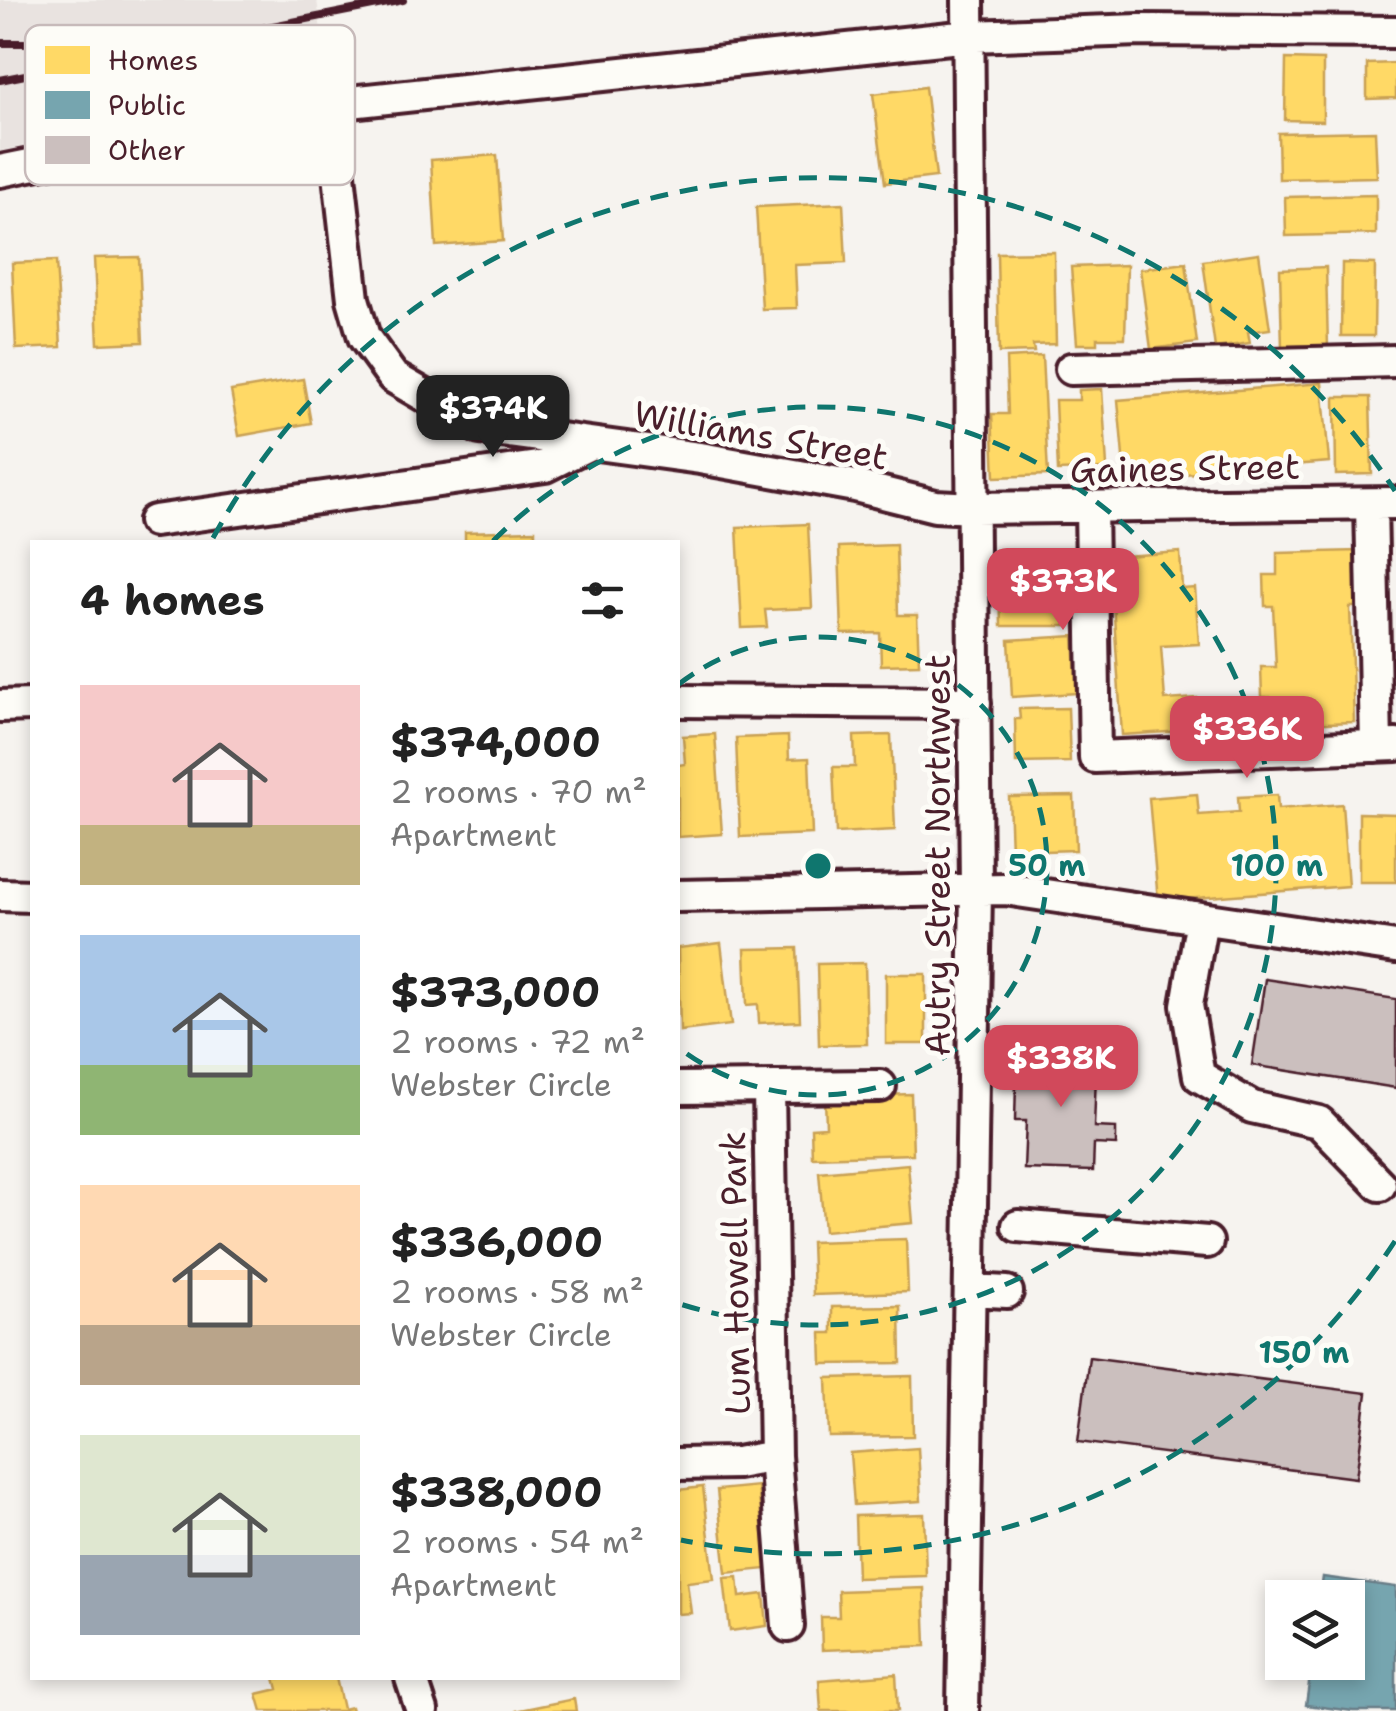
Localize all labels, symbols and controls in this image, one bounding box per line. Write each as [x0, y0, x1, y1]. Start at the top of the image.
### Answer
legend [25, 25, 355, 185]
text: Homes [108, 41, 198, 79]
text: Public [108, 86, 186, 124]
text: Other [108, 131, 186, 169]
pin: $374K [423, 375, 563, 460]
text: $374K [438, 386, 548, 429]
street label: Williams Street [630, 390, 892, 480]
street label: Gaines Street [1069, 442, 1301, 494]
pin: $373K [993, 548, 1133, 633]
text: $373K [1009, 559, 1117, 602]
text: 4 homes [80, 572, 265, 628]
icon: filters [575, 573, 630, 628]
street label: Autry Street Northwest [914, 654, 961, 1056]
pin: $336K [1177, 696, 1317, 781]
text: $336K [1192, 707, 1302, 750]
text: $374,000 [390, 714, 601, 770]
icon: home [160, 725, 280, 845]
text: 2 rooms · 70 m² [390, 770, 647, 813]
text: Apartment [390, 813, 557, 856]
text: 50 m [1008, 845, 1086, 886]
text: 100 m [1231, 845, 1323, 886]
centre of rings [800, 848, 836, 884]
text: $373,000 [390, 964, 600, 1020]
icon: home [160, 975, 280, 1095]
text: 2 rooms · 72 m² [390, 1020, 645, 1063]
pin: $338K [991, 1025, 1131, 1110]
text: $338K [1006, 1036, 1116, 1079]
text: Webster Circle [390, 1063, 612, 1106]
street label: Lum Howell Park [709, 1131, 761, 1415]
text: $336,000 [390, 1214, 603, 1270]
icon: home [160, 1225, 280, 1345]
text: 2 rooms · 58 m² [390, 1270, 644, 1313]
text: Webster Circle [390, 1313, 612, 1356]
text: 150 m [1259, 1332, 1349, 1373]
text: $338,000 [390, 1464, 603, 1520]
icon: home [160, 1475, 280, 1595]
text: 2 rooms · 54 m² [390, 1520, 644, 1563]
text: Apartment [390, 1563, 557, 1606]
map controls [1265, 1580, 1365, 1680]
button: layers [1265, 1580, 1365, 1680]

